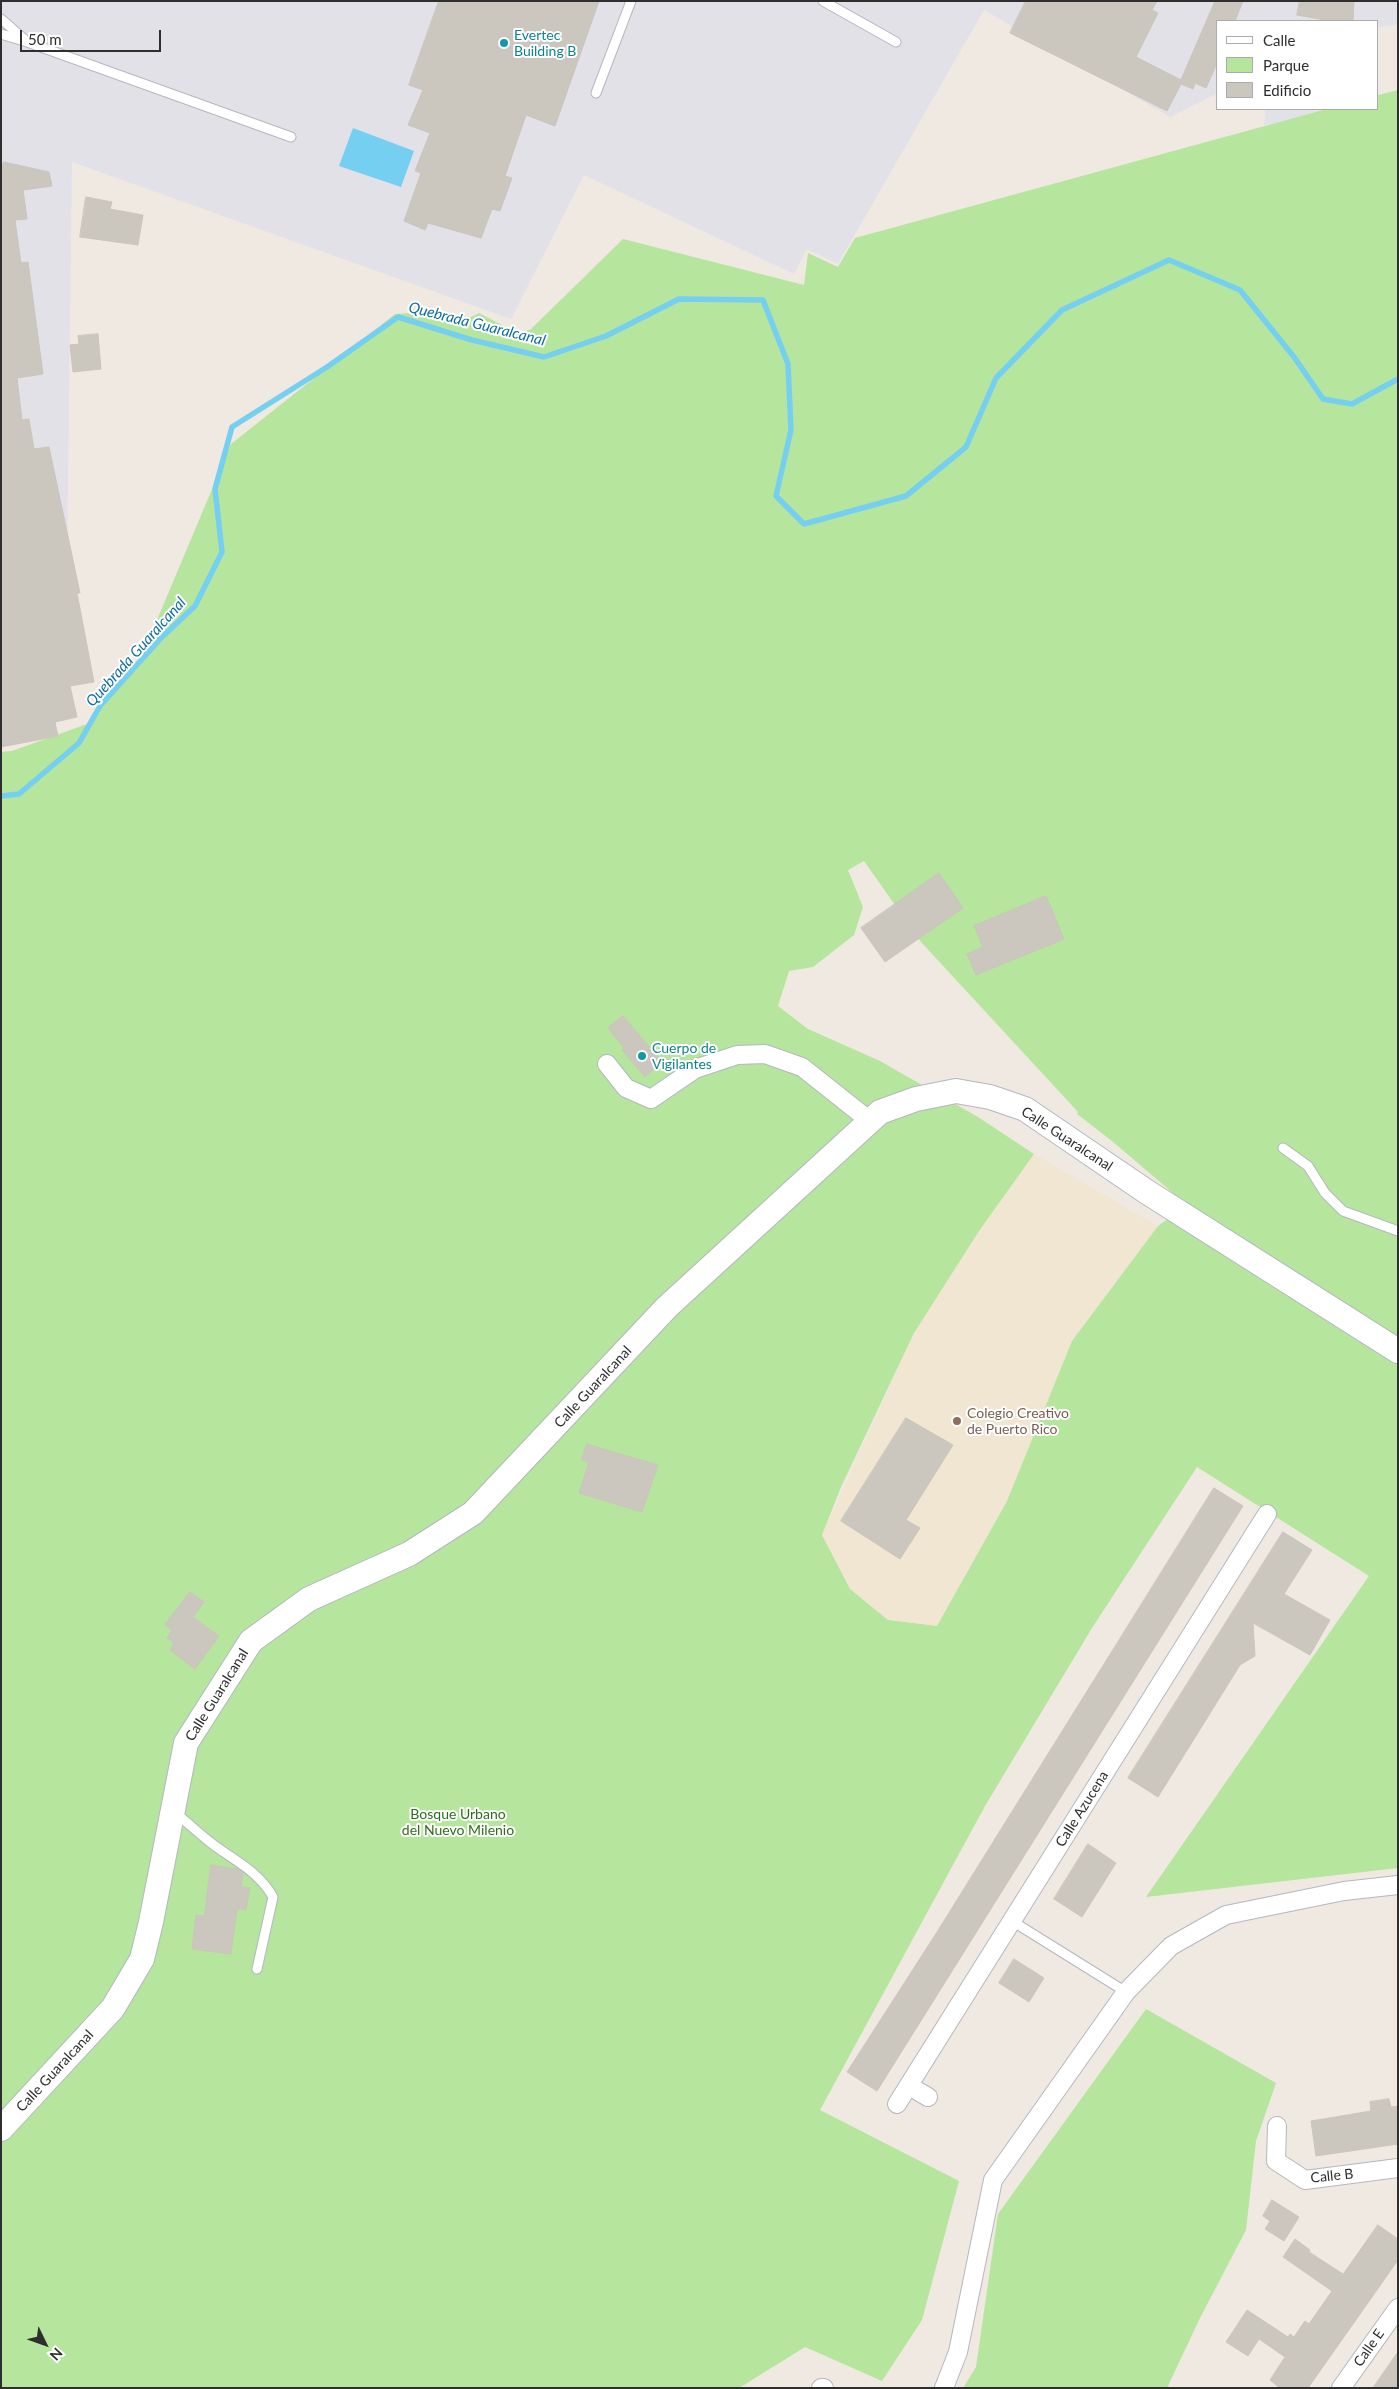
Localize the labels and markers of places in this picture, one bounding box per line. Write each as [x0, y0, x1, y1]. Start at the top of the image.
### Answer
place label: Evertec Building B [514, 27, 576, 59]
marker: Evertec Building B [498, 37, 510, 49]
place label: Cuerpo de Vigilantes [652, 1040, 716, 1072]
marker: Cuerpo de Vigilantes [636, 1050, 648, 1062]
place label: Colegio Creativo de Puerto Rico [967, 1405, 1069, 1438]
marker: Colegio Creativo de Puerto Rico [951, 1415, 963, 1427]

